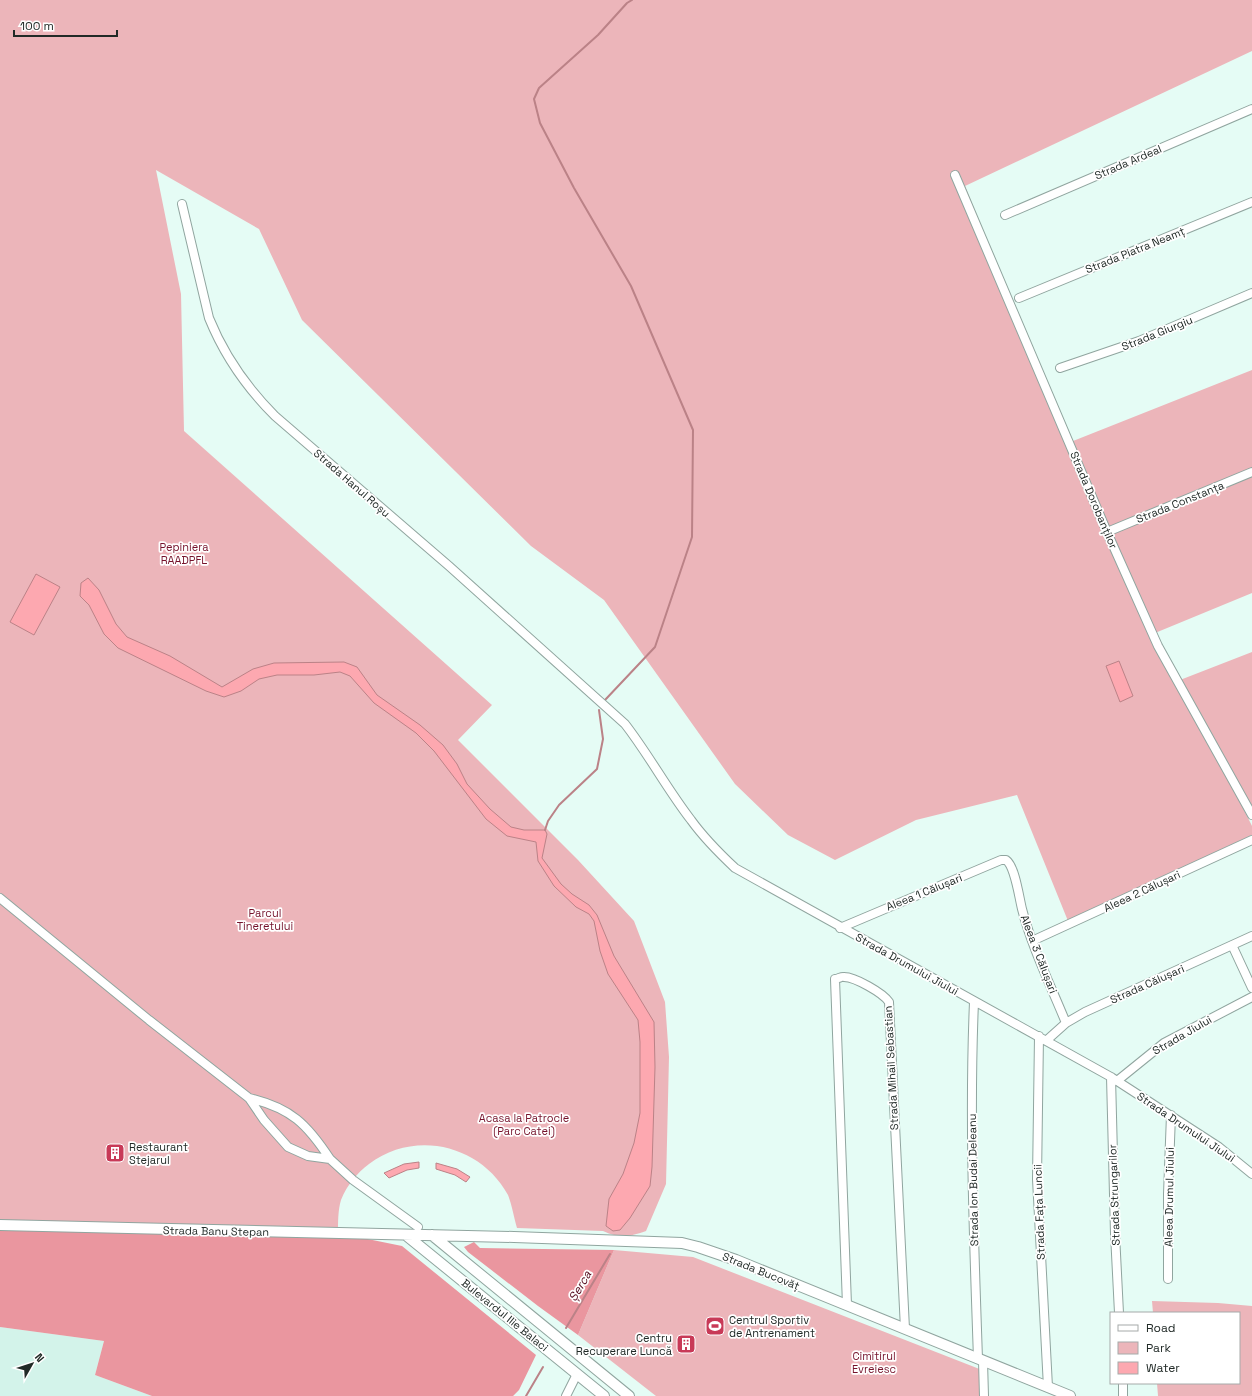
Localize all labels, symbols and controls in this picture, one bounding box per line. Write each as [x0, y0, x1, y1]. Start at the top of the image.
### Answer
scale bar [14, 12, 117, 38]
text: 100 m [20, 18, 54, 34]
street label: Strada Ardeal [1092, 142, 1164, 182]
street label: Strada Piatra Neamț [1083, 224, 1187, 276]
street label: Strada Giurgiu [1119, 312, 1195, 354]
street label: Strada Hanul Roșu [311, 446, 393, 520]
street label: Strada Dorobanților [1067, 449, 1121, 551]
street label: Strada Constanța [1134, 478, 1227, 526]
park label: Pepiniera RAADPFL [160, 540, 209, 567]
street label: Aleea 2 Călușari [1101, 867, 1183, 915]
street label: Aleea 1 Călușari [884, 870, 964, 914]
park label: Parcul Tineretului [237, 906, 294, 933]
street label: Aleea 3 Călușari [1018, 913, 1061, 996]
street label: Strada Drumului Jiului [853, 930, 961, 998]
street label: Strada Călușari [1108, 961, 1187, 1007]
street label: Strada Mihail Sebastian [881, 1005, 901, 1131]
street label: Strada Jiului [1150, 1012, 1214, 1058]
street label: Strada Drumului Jiului [1134, 1089, 1238, 1165]
park label: Acasa la Patrocle (Parc Catei) [479, 1111, 569, 1138]
street label: Strada Ion Budai Deleanu [965, 1113, 981, 1247]
place label: Restaurant Stejarul [129, 1140, 188, 1167]
building icon: Restaurant Stejarul [104, 1142, 126, 1164]
street label: Strada Strungarilor [1105, 1144, 1123, 1246]
street label: Aleea Drumul Jiului [1161, 1147, 1177, 1247]
street label: Strada Fața Luncii [1030, 1164, 1048, 1260]
street label: Strada Banu Stepan [163, 1223, 269, 1239]
street label: Strada Bucovăț [720, 1249, 802, 1293]
water label: Șerca [565, 1268, 595, 1304]
street label: Bulevardul Ilie Balaci [459, 1276, 551, 1354]
legend [1110, 1312, 1240, 1384]
place label: Centrul Sportiv de Antrenament [729, 1313, 815, 1340]
sports icon: Centrul Sportiv de Antrenament [704, 1315, 726, 1337]
text: Road [1146, 1320, 1175, 1336]
place label: Centru Recuperare Luncă [576, 1331, 673, 1358]
building icon: Centru Recuperare Luncă [675, 1333, 697, 1355]
text: Park [1146, 1340, 1171, 1356]
north arrow [12, 1344, 52, 1384]
park label: Cimitirul Evreiesc [852, 1349, 896, 1376]
text: N [32, 1350, 48, 1365]
text: Water [1146, 1360, 1180, 1376]

